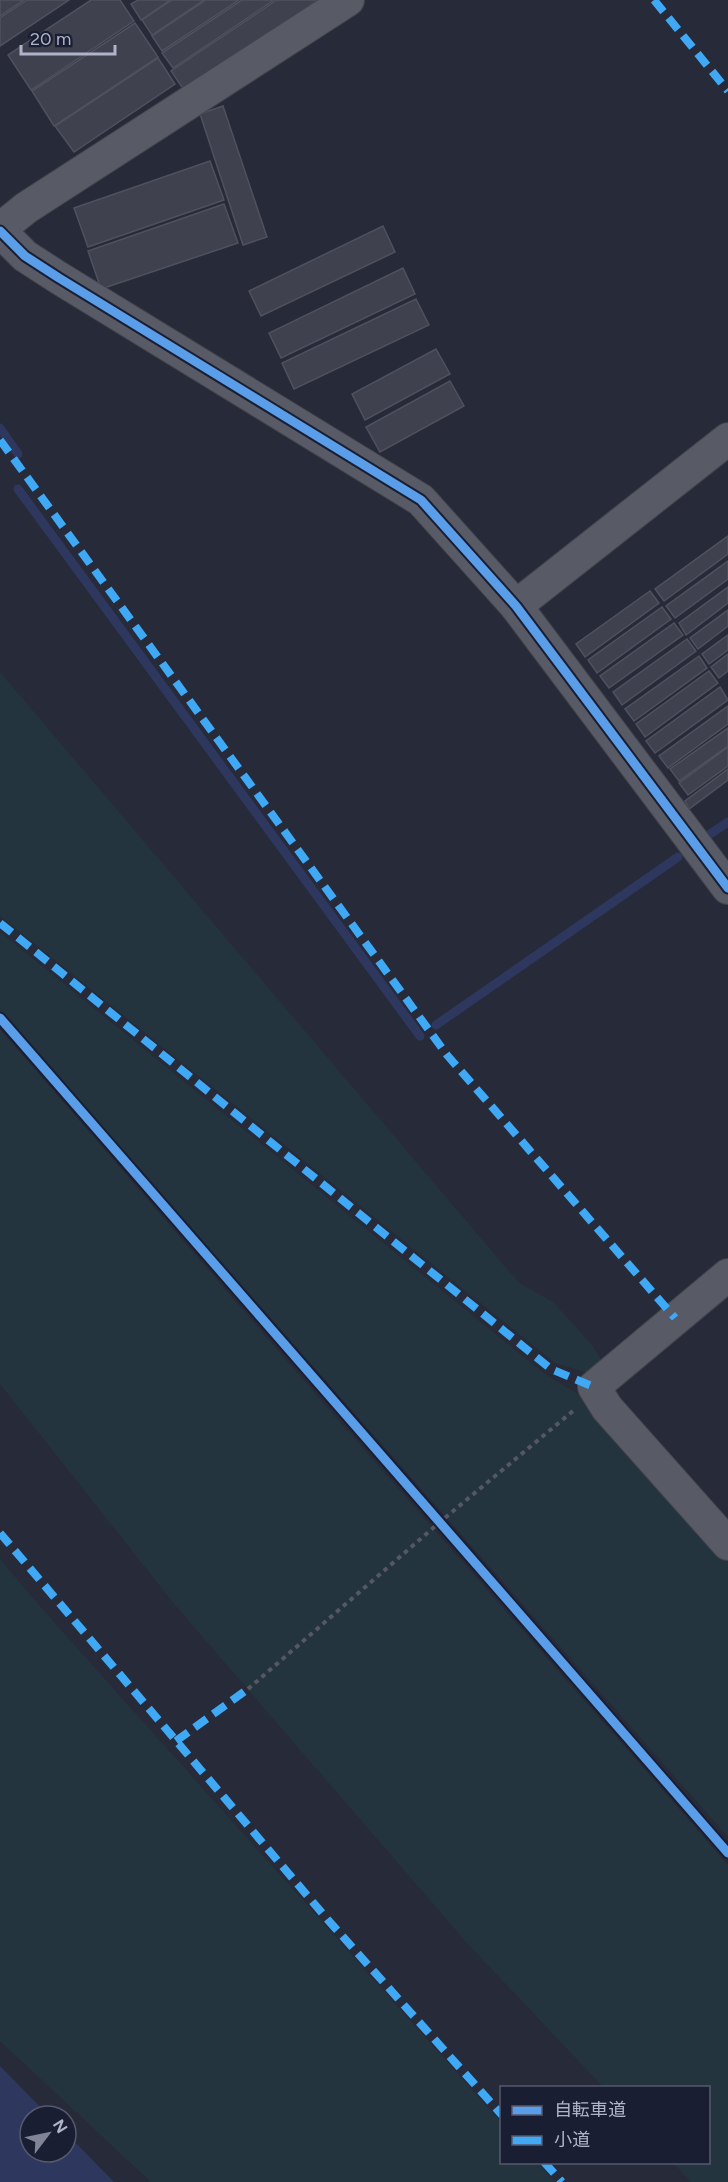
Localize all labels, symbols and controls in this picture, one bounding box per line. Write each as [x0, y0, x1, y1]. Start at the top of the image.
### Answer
scale bar [21, 18, 116, 56]
text: 20 m [30, 28, 71, 50]
legend [500, 2086, 710, 2164]
text: 自転車道 [554, 2099, 626, 2121]
north arrow [18, 2104, 78, 2164]
text: N [49, 2116, 72, 2137]
text: 小道 [554, 2129, 590, 2151]

